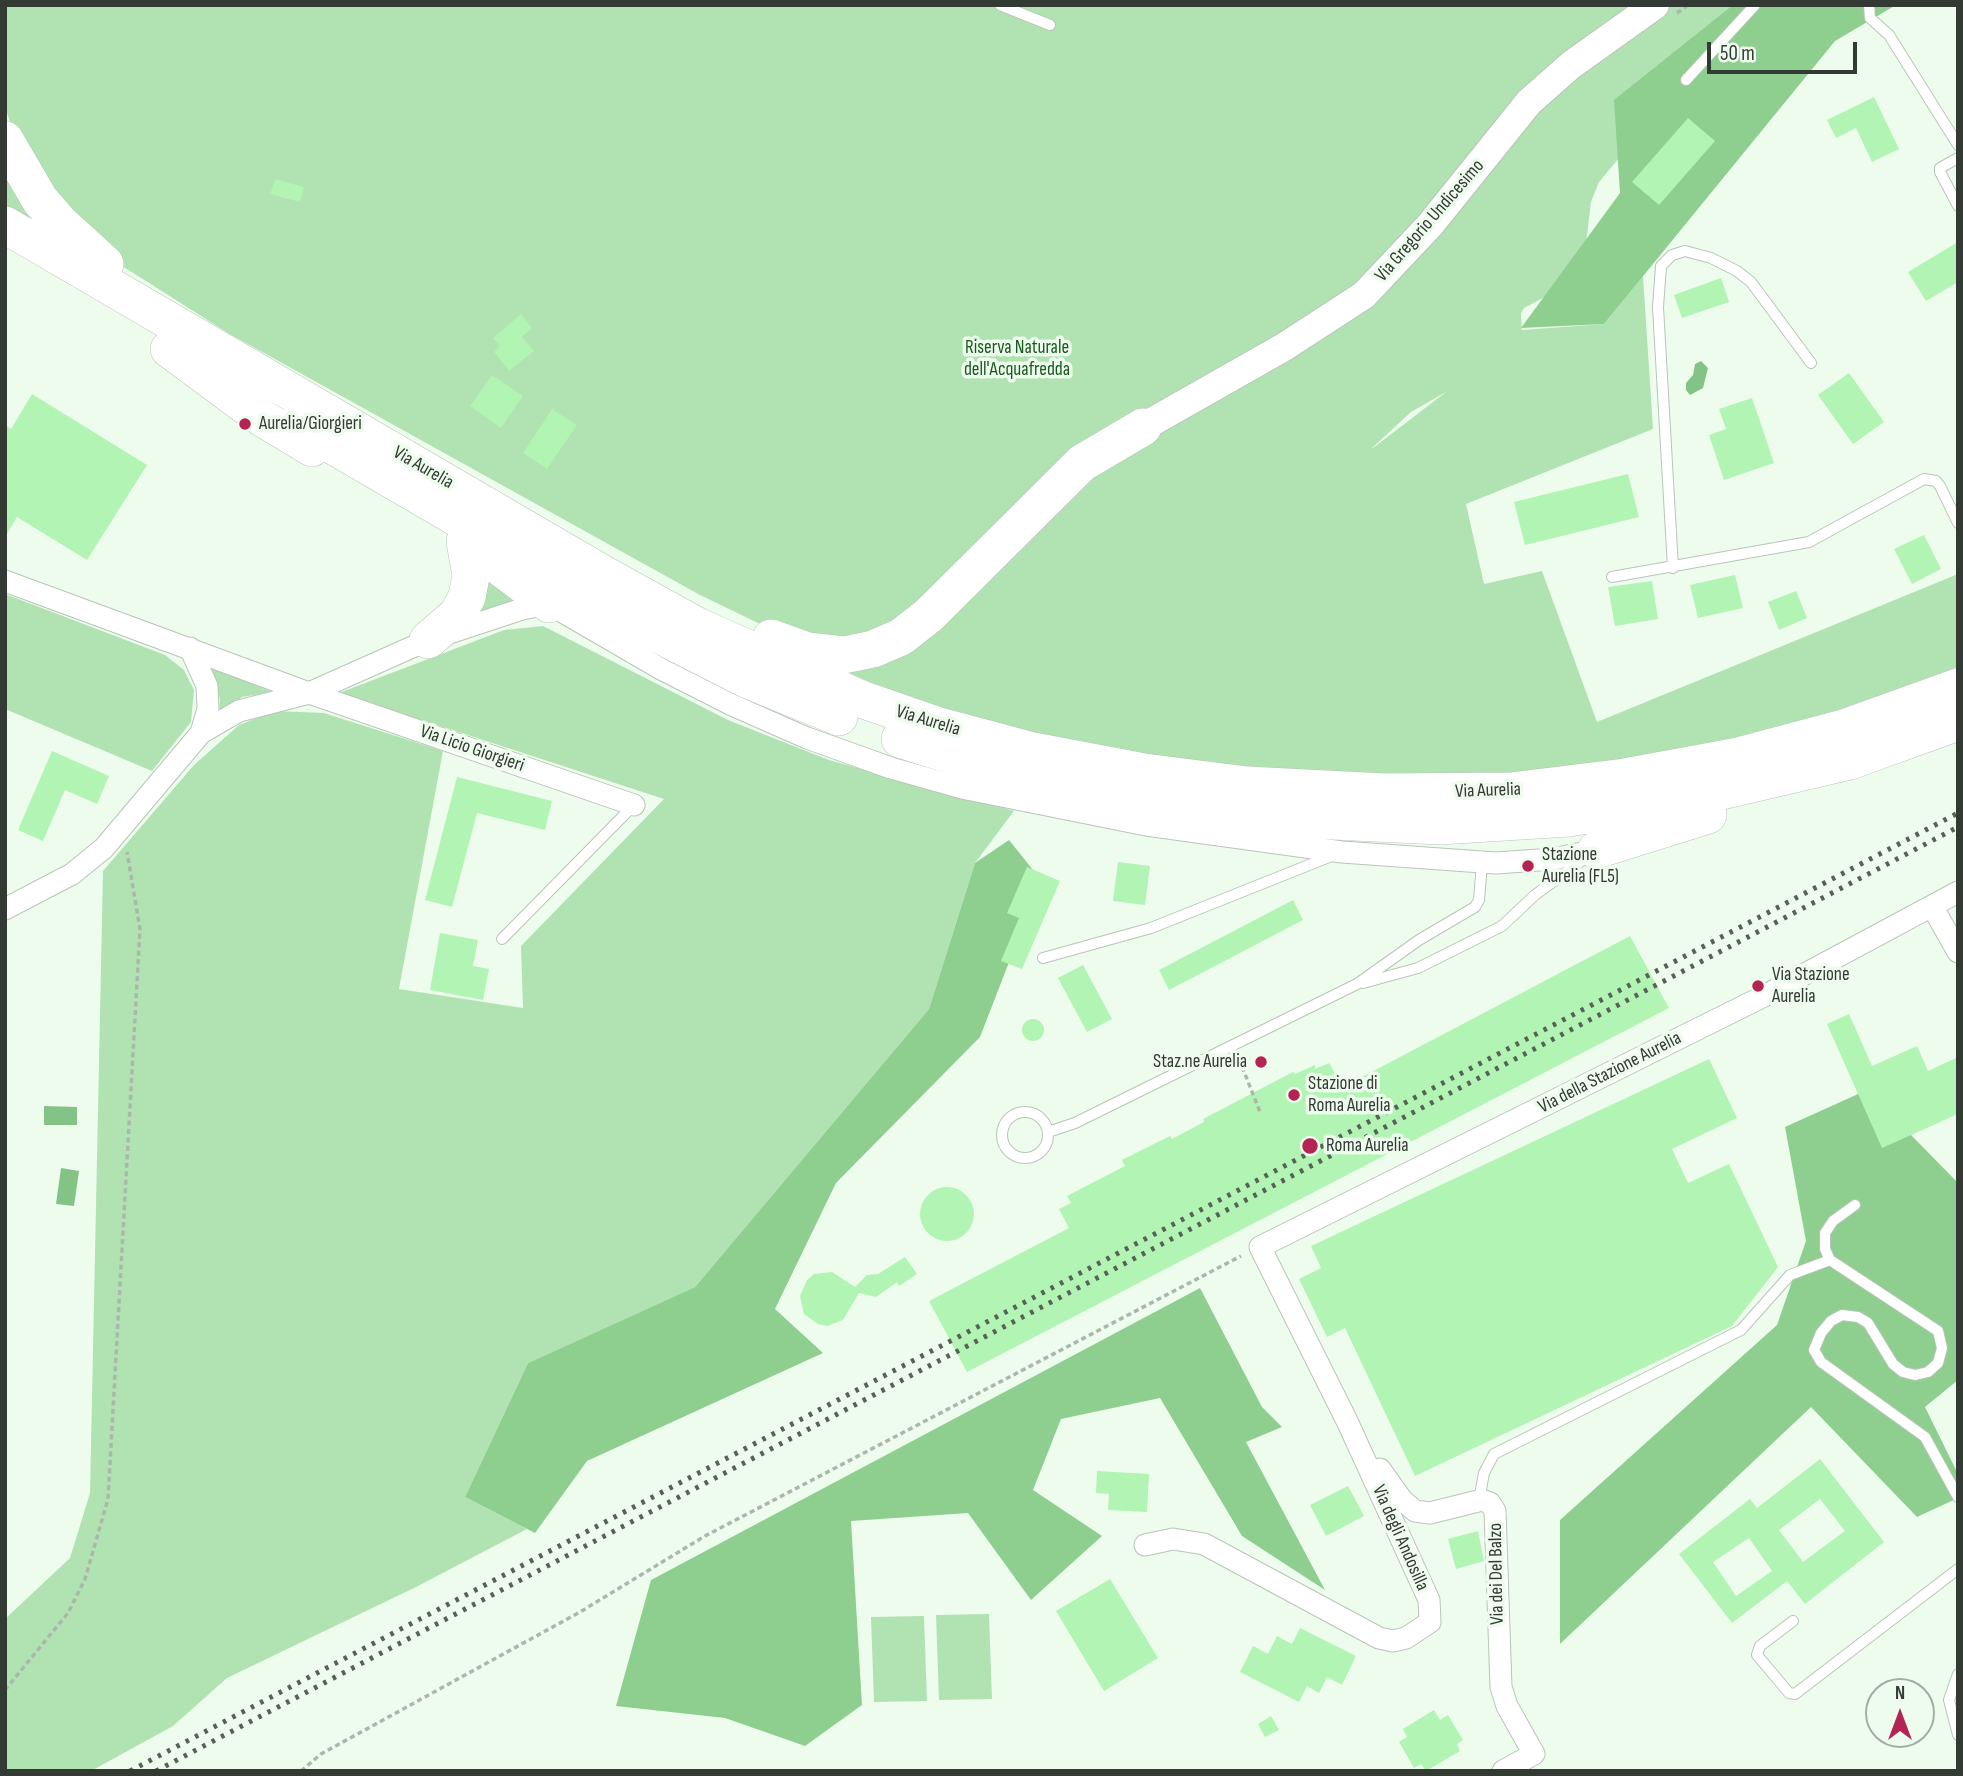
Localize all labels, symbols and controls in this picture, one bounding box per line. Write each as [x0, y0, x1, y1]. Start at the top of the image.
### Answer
scale bar [1711, 28, 1862, 72]
text: 50 m [1720, 41, 1755, 66]
street label: Via Gregorio Undicesimo [1371, 155, 1489, 287]
park label: Riserva Naturale dell'Acquafredda [964, 337, 1070, 381]
place label: Aurelia/Giorgieri [259, 413, 362, 435]
marker: Aurelia/Giorgieri [237, 416, 253, 432]
street label: Via Aurelia [389, 442, 457, 494]
street label: Via Aurelia [893, 700, 963, 742]
street label: Via Licio Giorgieri [417, 721, 527, 777]
street label: Via Aurelia [1455, 778, 1521, 804]
place label: Stazione Aurelia (FL5) [1542, 844, 1619, 888]
marker: Stazione Aurelia (FL5) [1520, 858, 1536, 874]
place label: Via Stazione Aurelia [1772, 964, 1850, 1008]
marker: Via Stazione Aurelia [1750, 978, 1766, 994]
street label: Via della Stazione Aurelia [1535, 1027, 1685, 1119]
place label: Staz.ne Aurelia [1153, 1051, 1247, 1073]
marker: Staz.ne Aurelia [1253, 1054, 1269, 1070]
place label: Stazione di Roma Aurelia [1308, 1073, 1391, 1117]
marker: Stazione di Roma Aurelia [1286, 1087, 1302, 1103]
place label: Roma Aurelia [1326, 1135, 1409, 1157]
marker: Roma Aurelia [1300, 1136, 1320, 1156]
street label: Via degli Andosilla [1367, 1482, 1433, 1594]
street label: Via dei Del Balzo [1485, 1523, 1509, 1625]
north arrow [1865, 1678, 1935, 1748]
text: N [1895, 1682, 1905, 1705]

